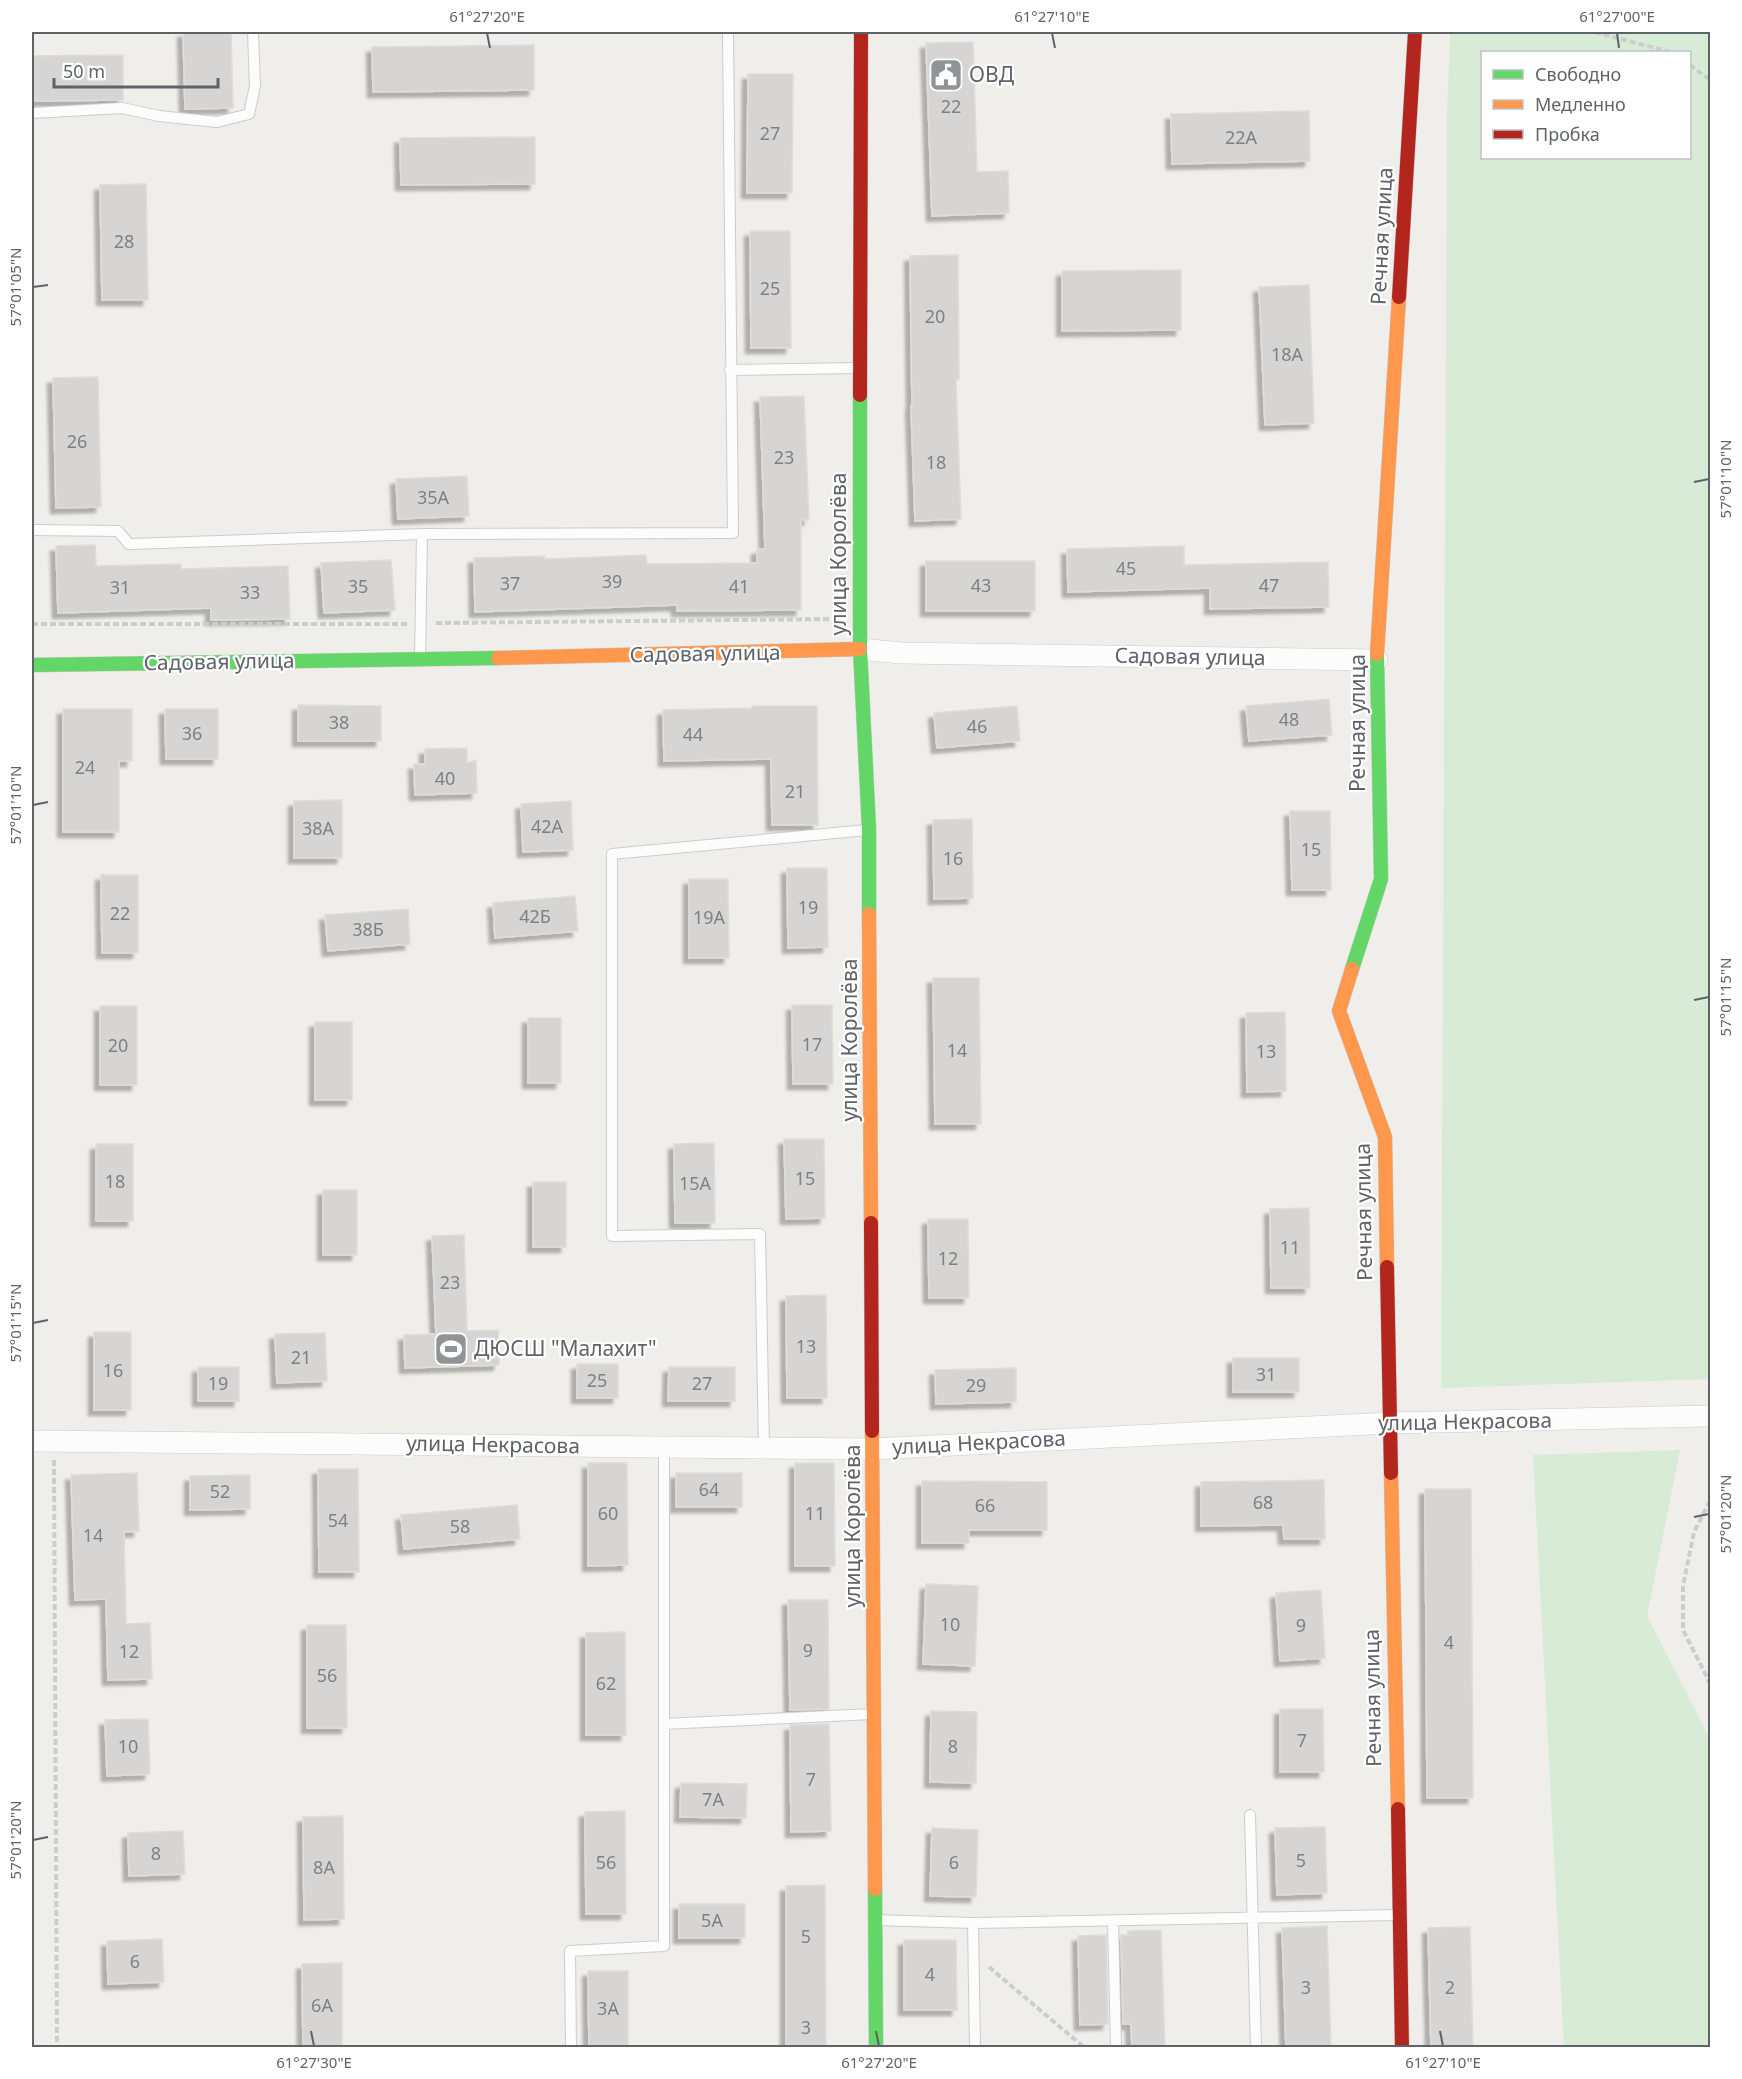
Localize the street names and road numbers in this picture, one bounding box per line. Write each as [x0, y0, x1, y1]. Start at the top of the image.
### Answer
street label: Речная улица [1363, 166, 1399, 306]
street label: улица Королёва [824, 473, 852, 635]
street label: Садовая улица [629, 638, 781, 668]
street label: Садовая улица [1114, 641, 1266, 671]
street label: Садовая улица [143, 646, 295, 676]
street label: Речная улица [1343, 654, 1371, 792]
street label: улица Королёва [835, 959, 863, 1121]
street label: Речная улица [1348, 1143, 1378, 1281]
street label: улица Некрасова [1378, 1405, 1552, 1437]
street label: улица Некрасова [891, 1423, 1067, 1461]
street label: улица Некрасова [406, 1428, 580, 1460]
street label: улица Королёва [838, 1445, 866, 1607]
street label: Речная улица [1357, 1629, 1387, 1767]

